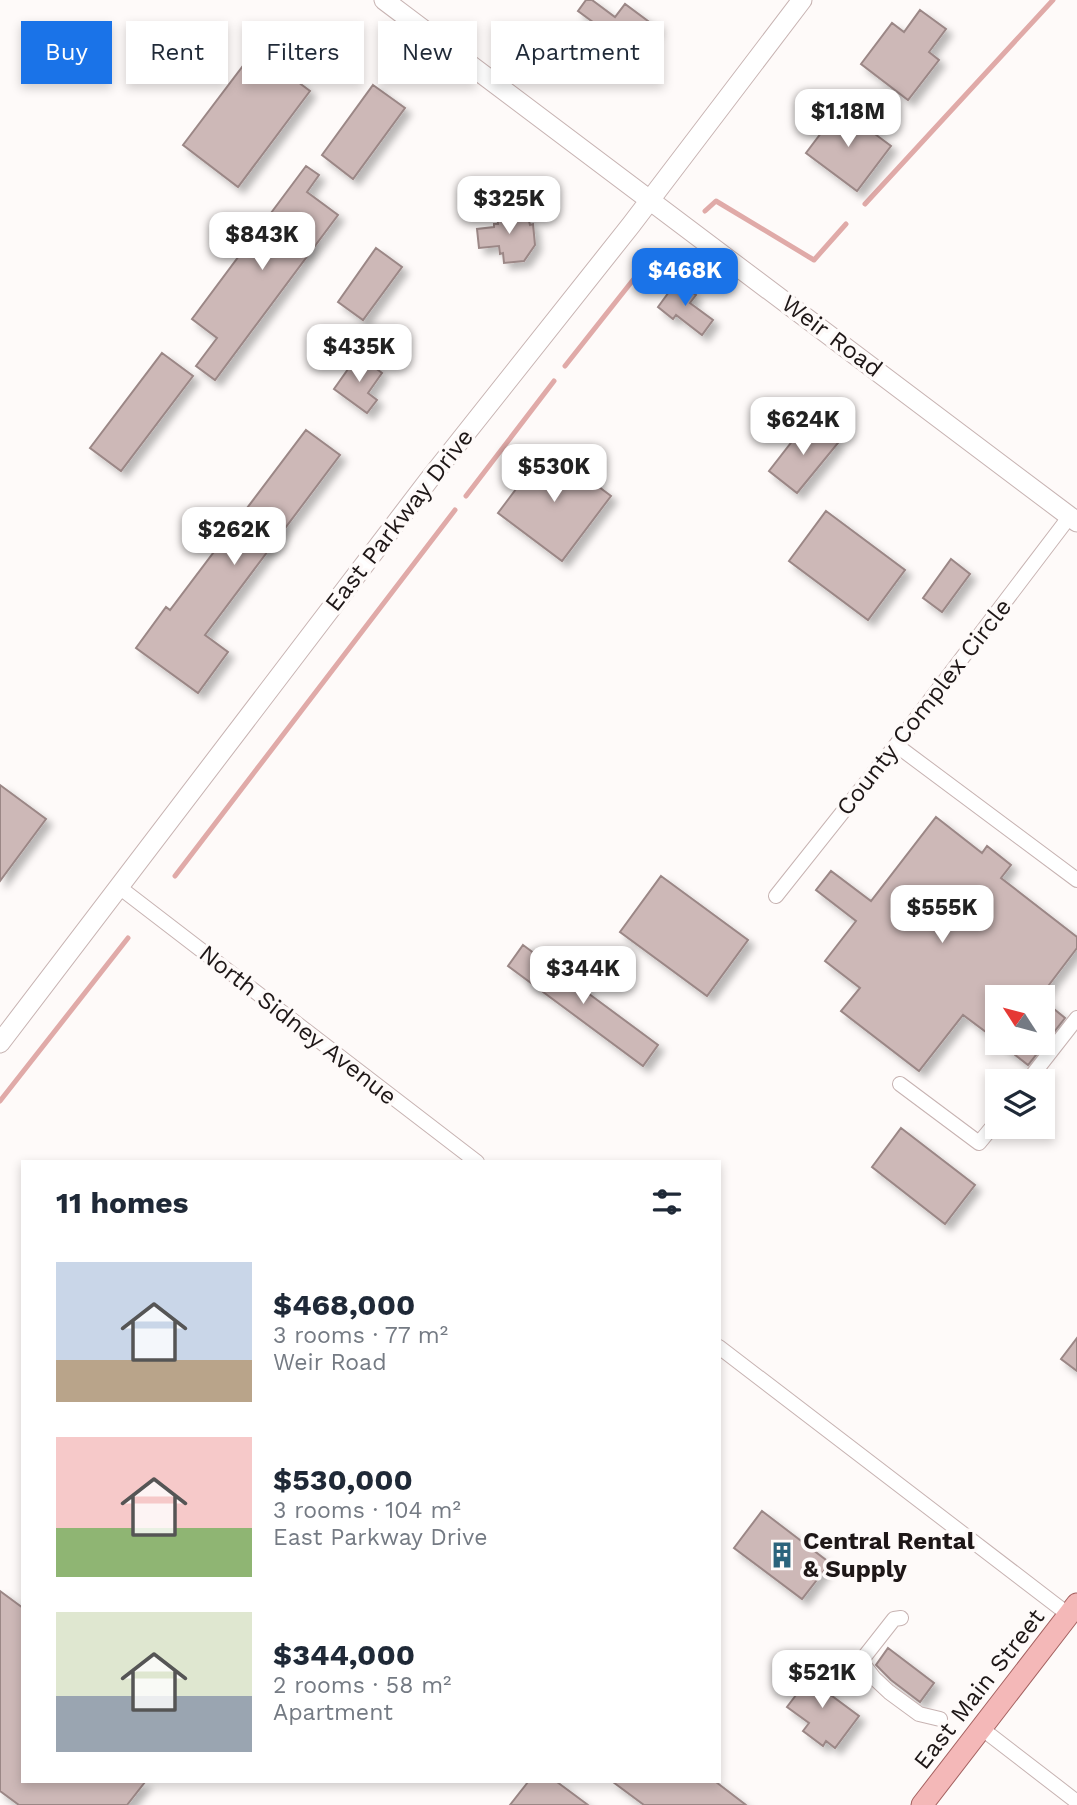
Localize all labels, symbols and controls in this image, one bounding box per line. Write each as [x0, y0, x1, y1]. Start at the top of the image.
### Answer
chip: Buy [21, 21, 112, 84]
chip: Rent [126, 21, 228, 84]
chip: Filters [242, 21, 364, 84]
chip: New [378, 21, 477, 84]
chip: Apartment [491, 21, 664, 84]
pin: $1.18M [791, 90, 905, 149]
text: $1.18M [811, 98, 885, 125]
pin: $325K [460, 176, 558, 236]
text: $325K [473, 185, 545, 212]
pin: $843K [213, 212, 311, 272]
text: $843K [225, 221, 299, 248]
pin: $468K [636, 248, 734, 308]
text: $468K [648, 257, 722, 284]
street label: Weir Road [776, 289, 888, 383]
pin: $435K [310, 324, 408, 384]
text: $435K [323, 333, 395, 360]
pin: $624K [754, 398, 852, 457]
text: $624K [766, 406, 840, 433]
street label: East Parkway Drive [319, 423, 479, 617]
pin: $530K [505, 444, 603, 504]
text: $530K [518, 453, 590, 480]
pin: $262K [185, 508, 283, 567]
text: $262K [198, 516, 270, 543]
street label: County Complex Circle [831, 593, 1017, 821]
pin: $555K [893, 886, 991, 945]
text: $555K [907, 894, 977, 921]
street label: North Sidney Avenue [194, 939, 402, 1111]
pin: $344K [534, 946, 632, 1006]
text: $344K [546, 955, 620, 982]
north arrow [985, 985, 1055, 1055]
map controls [985, 985, 1055, 1139]
button: layers [985, 1069, 1055, 1139]
icon: filters [648, 1183, 686, 1221]
text: 11 homes [56, 1185, 189, 1220]
text: $468,000 [273, 1287, 415, 1322]
icon: home [112, 1290, 196, 1374]
text: 3 rooms · 77 m² [273, 1322, 448, 1349]
text: Weir Road [273, 1349, 387, 1376]
text: $530,000 [273, 1462, 413, 1497]
icon: home [112, 1465, 196, 1549]
text: 3 rooms · 104 m² [273, 1497, 461, 1524]
text: East Parkway Drive [273, 1524, 487, 1551]
place label: Central Rental & Supply [803, 1527, 975, 1583]
building icon: Central Rental & Supply [767, 1540, 797, 1570]
street label: East Main Street [908, 1603, 1050, 1775]
text: $344,000 [273, 1637, 415, 1672]
icon: home [112, 1640, 196, 1724]
pin: $521K [773, 1650, 871, 1710]
text: $521K [788, 1659, 856, 1686]
text: 2 rooms · 58 m² [273, 1672, 452, 1699]
text: Apartment [273, 1699, 393, 1726]

